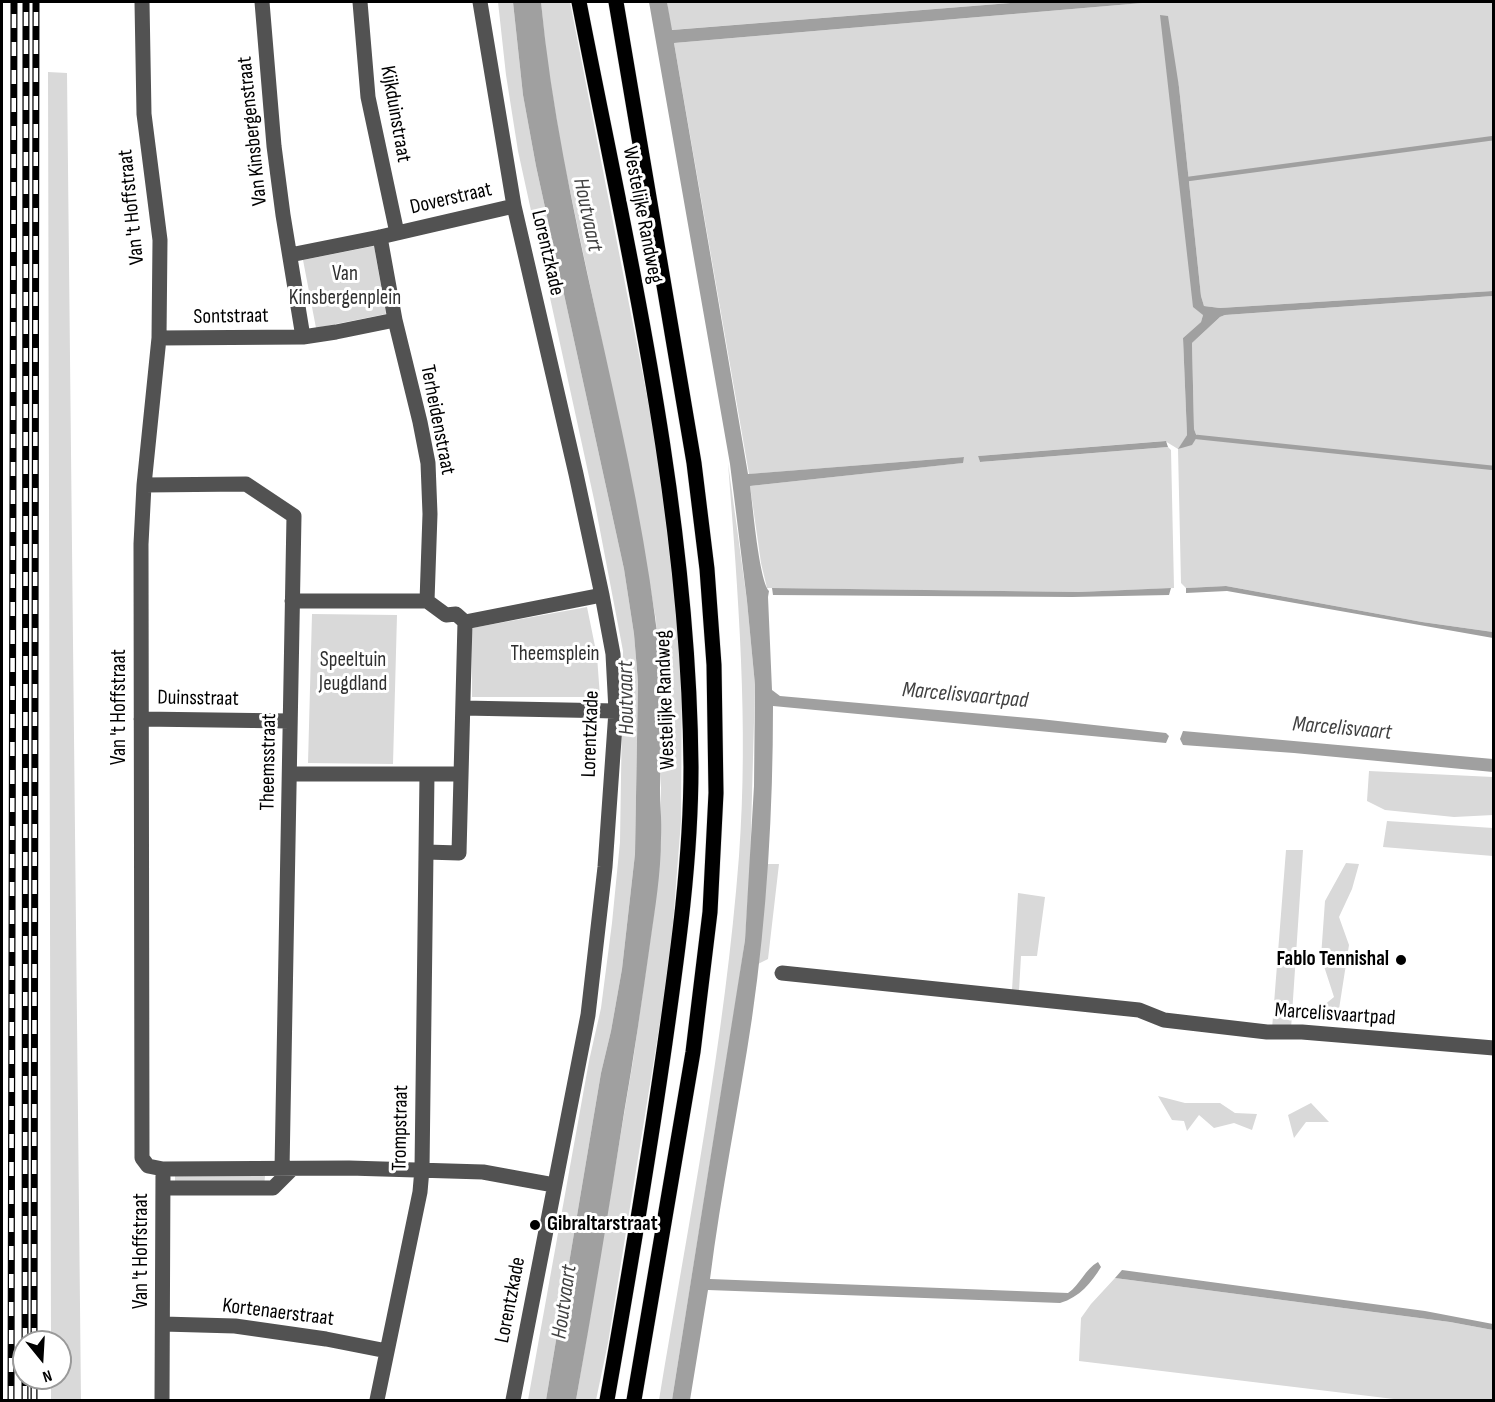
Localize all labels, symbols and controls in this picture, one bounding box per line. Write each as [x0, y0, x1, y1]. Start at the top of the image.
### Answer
street label: Van Kinsbergenstraat [233, 55, 273, 207]
street label: Kijkduinstraat [374, 64, 416, 164]
street label: Westelijke Randweg [616, 144, 668, 286]
street label: Van 't Hoffstraat [113, 148, 151, 266]
water label: Houtvaart [566, 176, 608, 254]
street label: Doverstraat [408, 177, 494, 221]
street label: Lorentzkade [525, 208, 569, 298]
park label: Van Kinsbergenplein [289, 262, 401, 312]
street label: Sontstraat [193, 304, 269, 330]
street label: Terheidenstraat [414, 363, 460, 477]
street label: Westelijke Randweg [651, 630, 681, 770]
park label: Theemsplein [510, 642, 600, 668]
park label: Speeltuin Jeugdland [319, 648, 387, 698]
street label: Van 't Hoffstraat [107, 649, 133, 765]
water label: Houtvaart [613, 661, 641, 735]
water label: Marcelisvaartpad [901, 677, 1029, 715]
street label: Duinsstraat [157, 686, 239, 712]
street label: Lorentzkade [577, 690, 605, 778]
water label: Marcelisvaart [1291, 712, 1393, 746]
street label: Theemsstraat [256, 713, 282, 811]
place label: Fablo Tennishal [1277, 947, 1389, 973]
marker: Fablo Tennishal [1394, 953, 1408, 967]
street label: Marcelisvaartpad [1274, 998, 1396, 1032]
street label: Trompstraat [388, 1085, 414, 1171]
street label: Van 't Hoffstraat [129, 1193, 155, 1309]
place label: Gibraltarstraat [547, 1212, 658, 1238]
marker: Gibraltarstraat [528, 1218, 542, 1232]
street label: Lorentzkade [490, 1255, 532, 1345]
water label: Houtvaart [547, 1263, 583, 1341]
street label: Kortenaerstraat [221, 1294, 335, 1332]
north arrow [12, 1330, 72, 1390]
text: N [40, 1365, 54, 1386]

